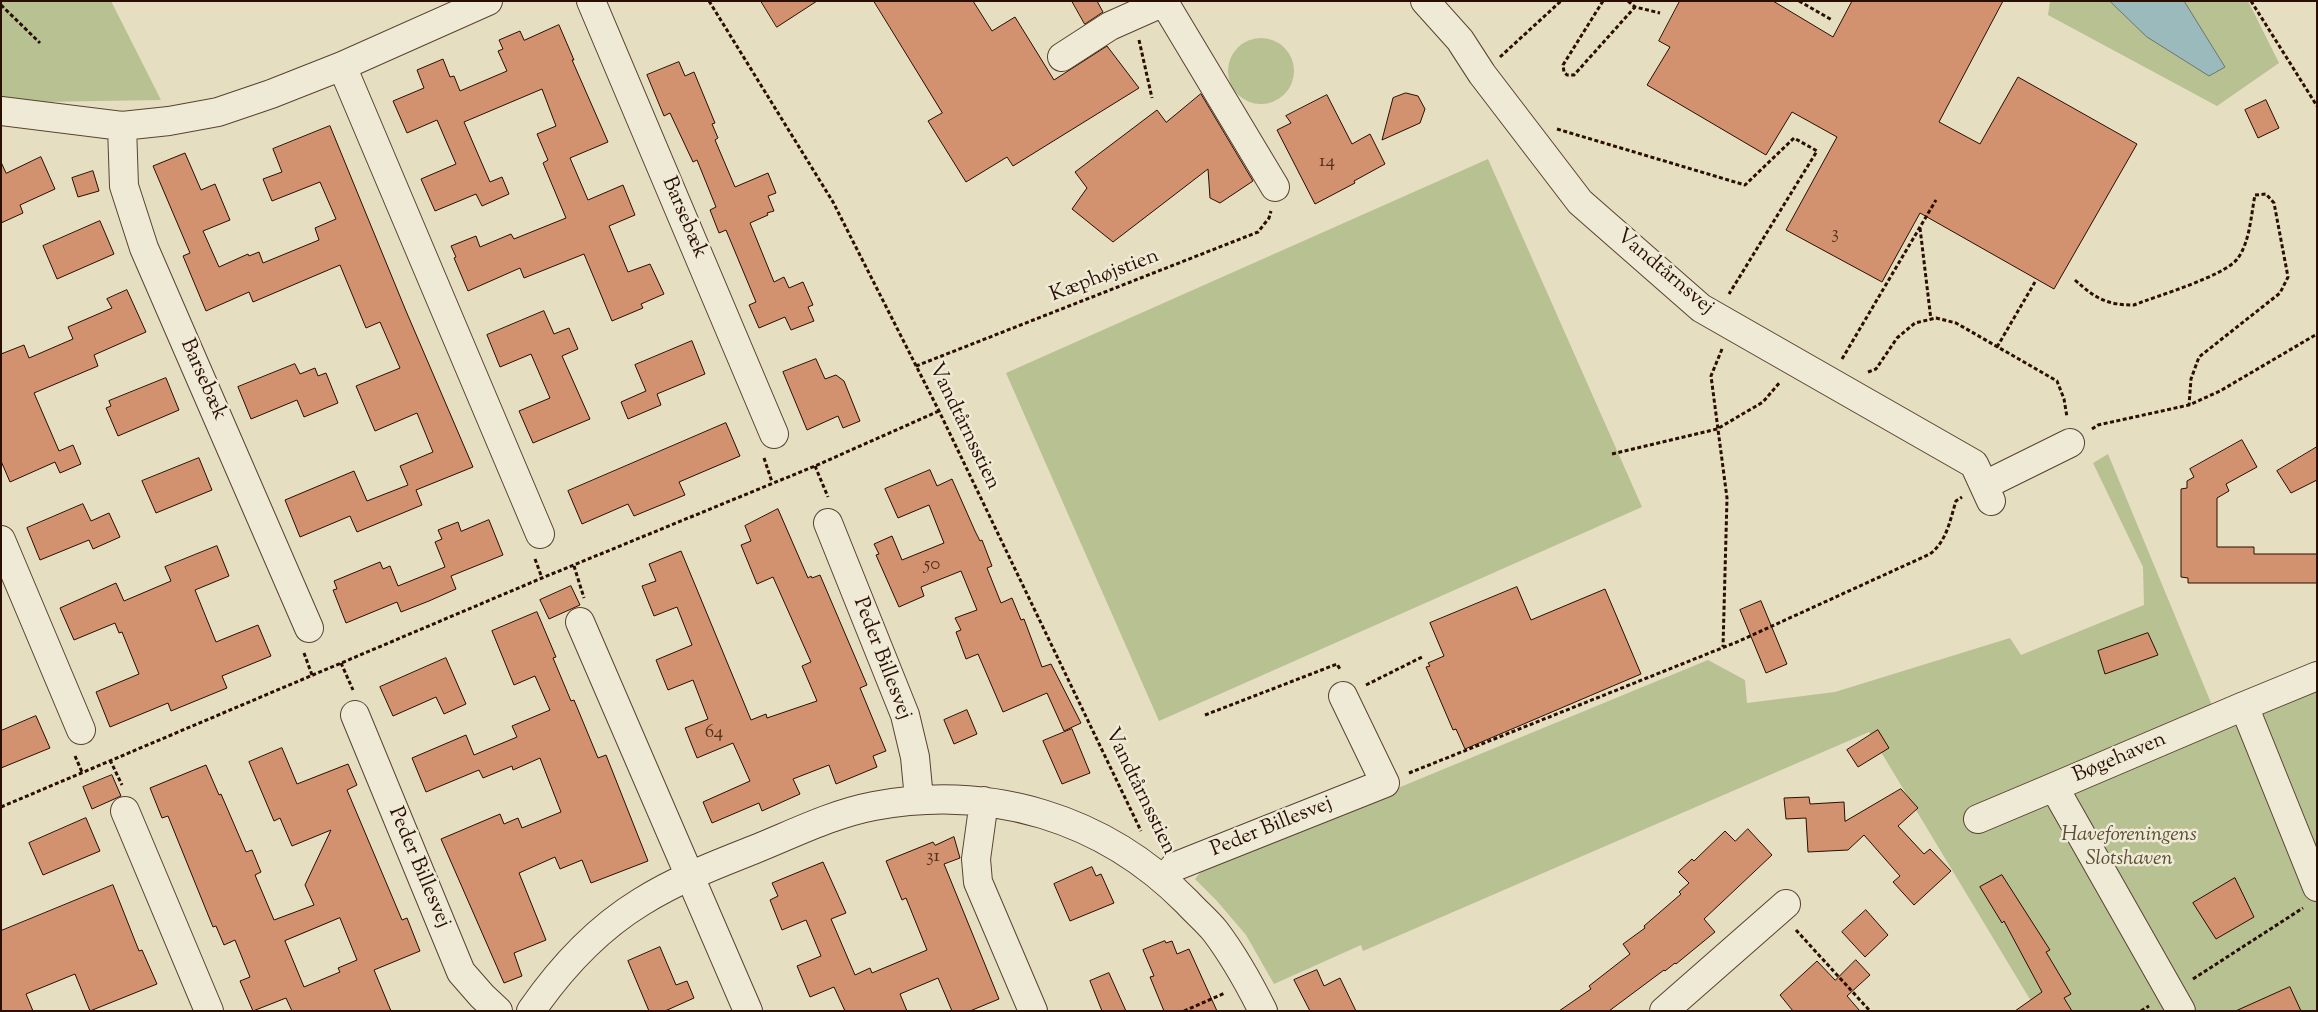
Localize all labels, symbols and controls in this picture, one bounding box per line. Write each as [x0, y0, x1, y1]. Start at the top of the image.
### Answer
house number: 14 [1319, 152, 1335, 174]
street label: Barsebæk [655, 173, 711, 263]
house number: 3 [1831, 224, 1839, 246]
street label: Vandtårnsvej [1610, 225, 1718, 321]
street label: Kæphøjstien [1047, 245, 1163, 309]
street label: Barsebæk [173, 335, 231, 425]
street label: Vandtårnsstien [921, 360, 1005, 494]
house number: 50 [924, 555, 940, 577]
street label: Peder Billesvej [846, 594, 916, 724]
house number: 64 [705, 723, 723, 745]
street label: Vandtårnsstien [1097, 725, 1181, 859]
street label: Bøgehaven [2070, 728, 2170, 790]
street label: Peder Billesvej [1207, 792, 1337, 864]
street label: Peder Billesvej [381, 804, 455, 932]
park label: Haveforeningens Slotshaven [2061, 823, 2197, 873]
house number: 31 [926, 847, 940, 869]

